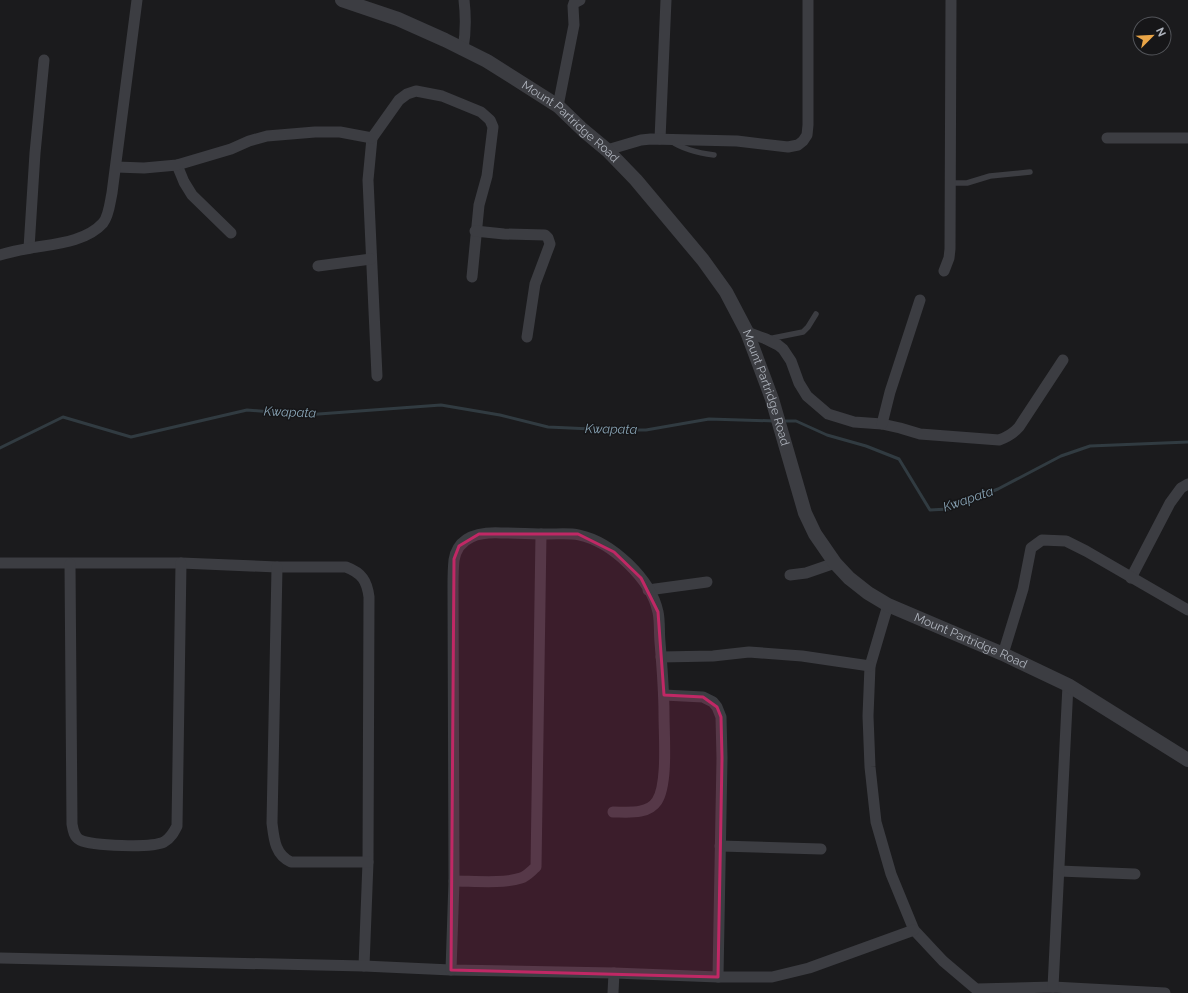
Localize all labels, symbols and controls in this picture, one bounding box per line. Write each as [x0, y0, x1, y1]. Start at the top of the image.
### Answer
north arrow [1132, 16, 1172, 56]
text: N [1153, 26, 1168, 39]
street label: Mount Partridge Road [519, 78, 622, 165]
street label: Mount Partridge Road [740, 328, 792, 447]
water label: Kwapata [263, 404, 317, 420]
water label: Kwapata [585, 421, 638, 437]
water label: Kwapata [941, 483, 995, 515]
street label: Mount Partridge Road [912, 610, 1029, 671]

